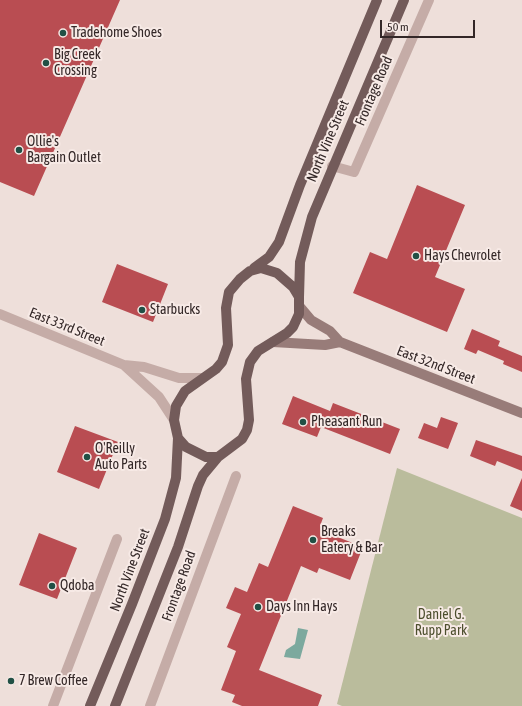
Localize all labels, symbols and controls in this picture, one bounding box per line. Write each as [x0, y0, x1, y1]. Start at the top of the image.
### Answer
scale bar [382, 12, 477, 38]
text: 50 m [387, 20, 409, 34]
place label: Tradehome Shoes [71, 25, 162, 41]
marker: Tradehome Shoes [58, 28, 68, 38]
place label: Big Creek Crossing [54, 47, 101, 80]
street label: Frontage Road [352, 54, 396, 128]
marker: Big Creek Crossing [41, 58, 51, 68]
street label: North Vine Street [303, 97, 353, 185]
place label: Ollie's Bargain Outlet [27, 134, 101, 166]
marker: Ollie's Bargain Outlet [14, 145, 24, 155]
place label: Hays Chevrolet [424, 248, 501, 264]
marker: Hays Chevrolet [411, 251, 421, 261]
place label: Starbucks [150, 302, 200, 318]
street label: East 33rd Street [27, 304, 107, 350]
marker: Starbucks [137, 305, 147, 315]
street label: East 32nd Street [394, 342, 478, 388]
place label: Pheasant Run [311, 414, 382, 430]
marker: Pheasant Run [298, 417, 308, 427]
place label: O'Reilly Auto Parts [95, 441, 147, 474]
marker: O'Reilly Auto Parts [82, 452, 92, 462]
place label: Breaks Eatery & Bar [321, 524, 382, 556]
street label: North Vine Street [106, 526, 154, 614]
marker: Breaks Eatery & Bar [308, 535, 318, 545]
street label: Frontage Road [158, 548, 200, 624]
place label: Qdoba [60, 578, 95, 594]
marker: Qdoba [47, 581, 57, 591]
place label: Days Inn Hays [266, 599, 337, 615]
marker: Days Inn Hays [253, 602, 263, 612]
park label: Daniel G. Rupp Park [415, 607, 467, 640]
place label: 7 Brew Coffee [19, 673, 88, 689]
marker: 7 Brew Coffee [6, 676, 16, 686]

